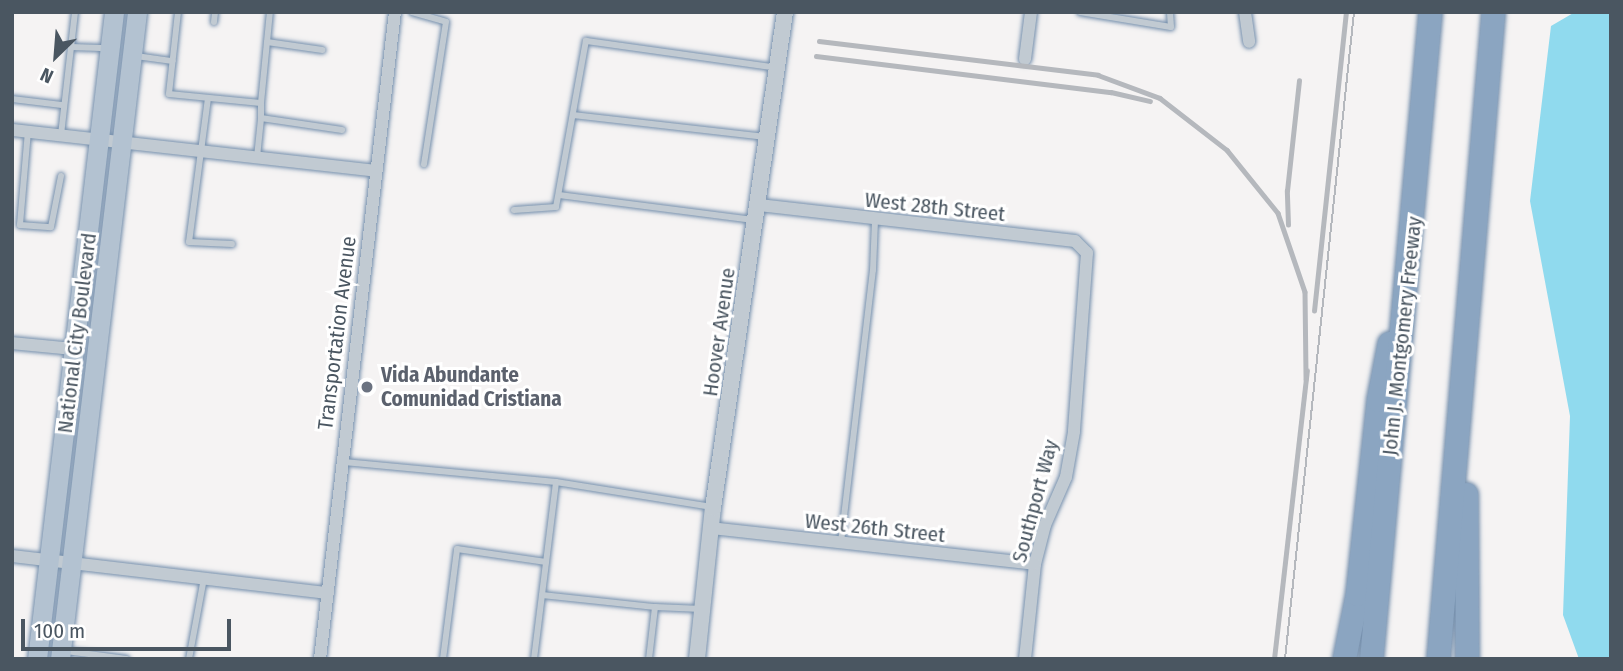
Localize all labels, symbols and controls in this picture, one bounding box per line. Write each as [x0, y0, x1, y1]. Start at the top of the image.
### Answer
north arrow [21, 21, 91, 91]
text: N [37, 63, 57, 88]
street label: West 28th Street [864, 187, 1006, 227]
street label: John J. Montgomery Freeway [1377, 215, 1427, 457]
street label: National City Boulevard [52, 231, 102, 435]
street label: Transportation Avenue [313, 235, 361, 431]
street label: Hoover Avenue [697, 266, 741, 398]
place label: Vida Abundante Comunidad Cristiana [381, 362, 562, 412]
marker: Vida Abundante Comunidad Cristiana [359, 379, 375, 395]
street label: Southport Way [1007, 437, 1063, 565]
street label: West 26th Street [804, 508, 946, 548]
scale bar [24, 604, 234, 648]
text: 100 m [34, 618, 85, 644]

